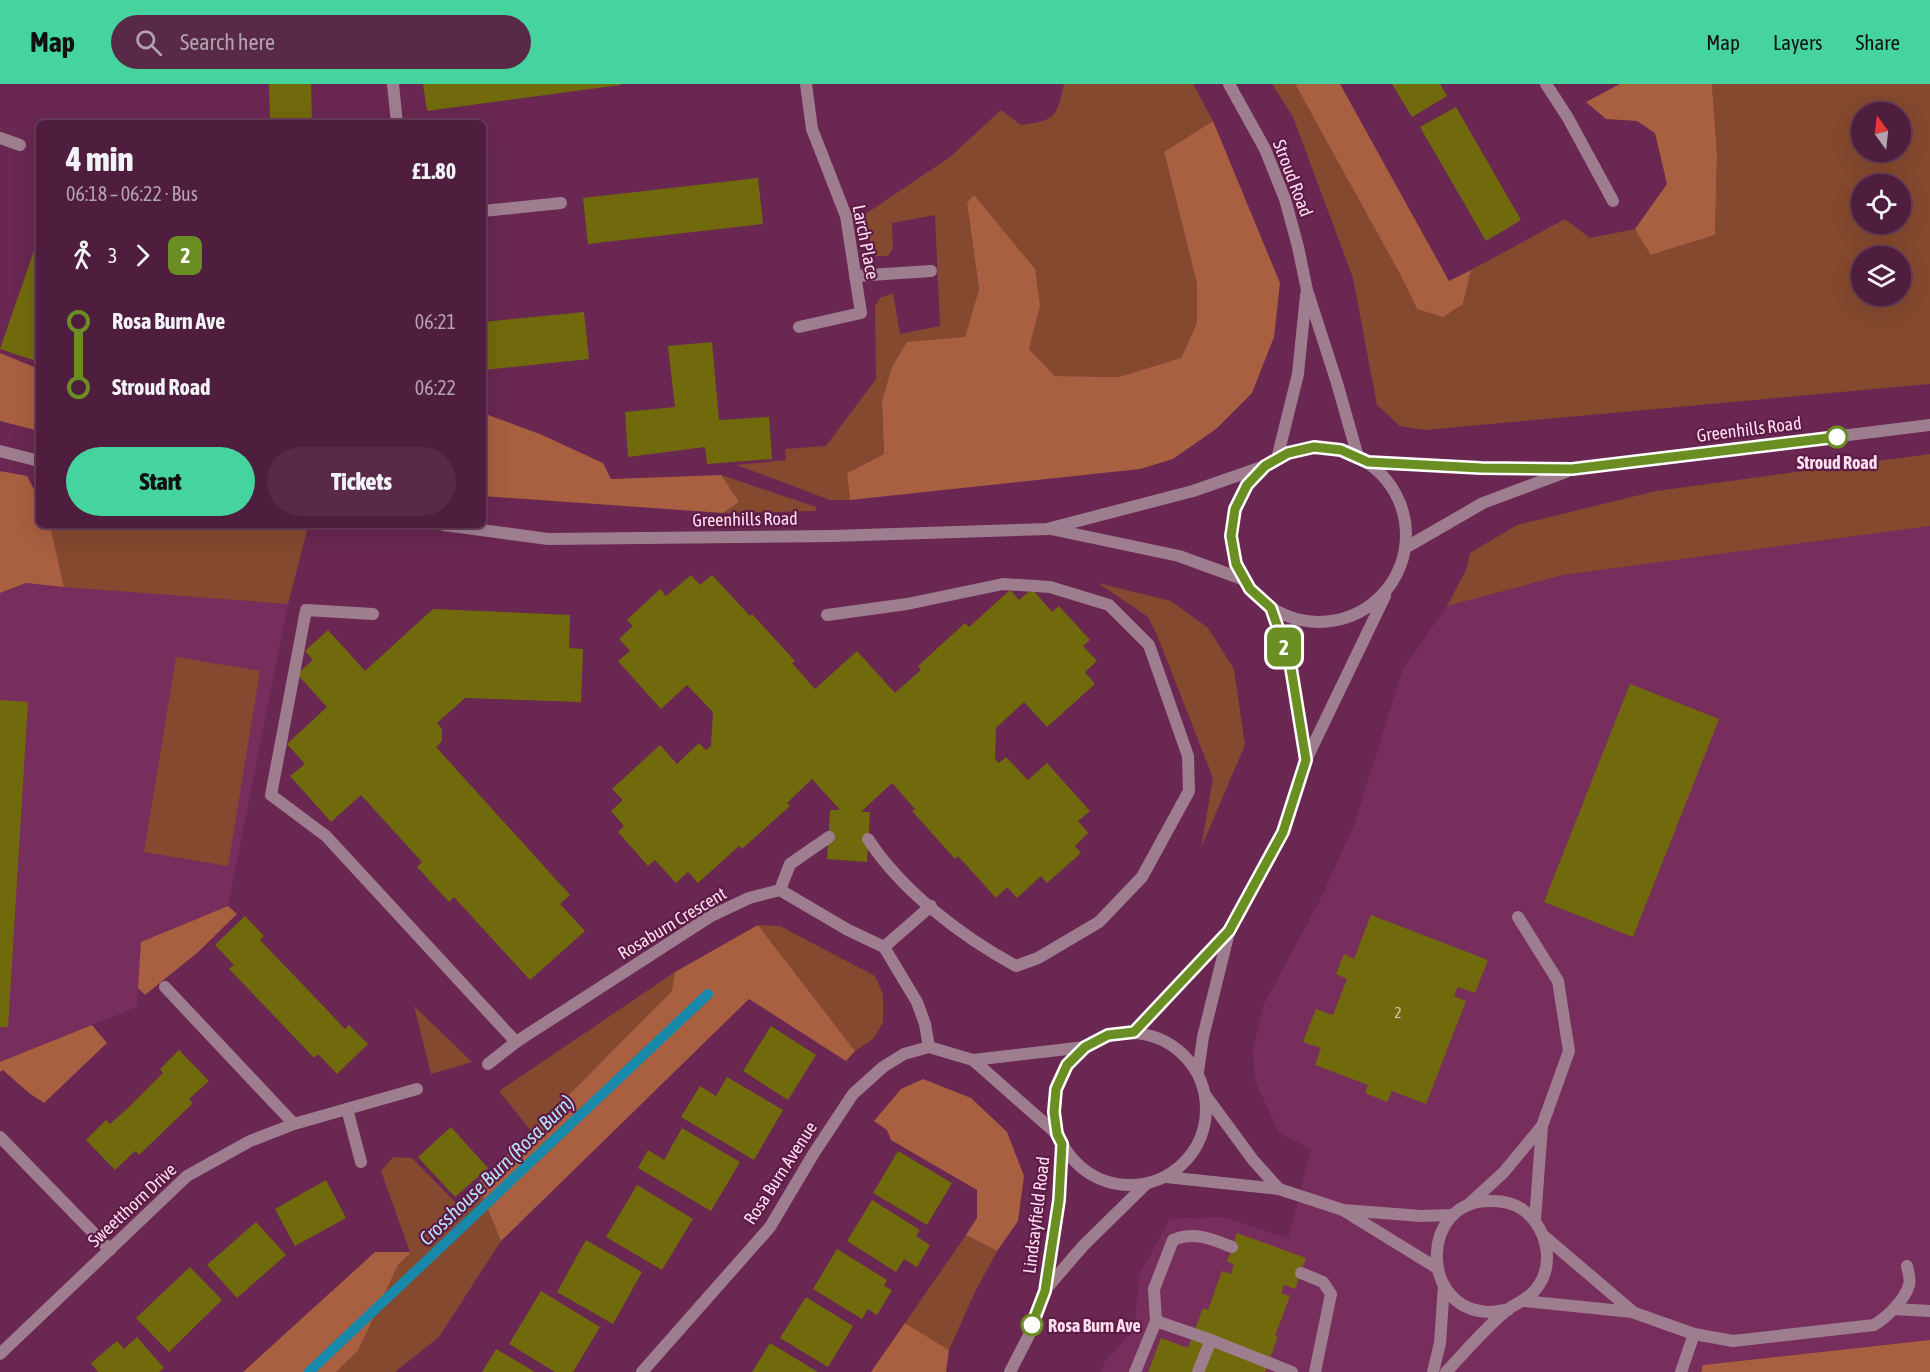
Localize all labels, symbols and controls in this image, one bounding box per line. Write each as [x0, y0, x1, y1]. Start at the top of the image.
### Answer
search box [111, 15, 531, 69]
text: Map [30, 26, 75, 58]
icon: search [132, 26, 165, 59]
text: Search here [180, 29, 275, 55]
text: Map [1706, 30, 1740, 54]
text: Layers [1773, 30, 1823, 54]
text: Share [1856, 30, 1900, 54]
north arrow [1851, 102, 1911, 162]
map controls [1851, 102, 1911, 306]
street label: Stroud Road [1269, 137, 1317, 219]
text: 4 min [66, 140, 133, 178]
text: £1.80 [412, 158, 456, 184]
button: locate [1851, 174, 1911, 234]
text: 06:18 – 06:22 · Bus [66, 182, 198, 205]
street label: Larch Place [849, 203, 883, 281]
icon: walk [66, 239, 99, 272]
icon: forward [126, 239, 159, 272]
text: 2 [180, 243, 190, 267]
text: 3 [108, 244, 117, 267]
button: layers [1851, 246, 1911, 306]
text: Rosa Burn Ave [112, 308, 225, 334]
text: 06:21 [415, 310, 456, 333]
text: Stroud Road [112, 374, 210, 400]
text: 06:22 [415, 376, 456, 399]
street label: Greenhills Road [1695, 412, 1803, 446]
marker: Stroud Road [1826, 426, 1848, 448]
button: Start [66, 447, 255, 516]
button: Tickets [267, 447, 456, 516]
place label: Stroud Road [1797, 452, 1877, 473]
street label: Greenhills Road [692, 508, 798, 530]
line badge: 2 [1264, 628, 1304, 666]
text: 2 [1279, 635, 1289, 659]
street label: Rosaburn Crescent [614, 882, 730, 964]
house number: 2 [1394, 1004, 1402, 1021]
water label: Crosshouse Burn (Rosa Burn) [414, 1090, 578, 1250]
street label: Rosa Burn Avenue [739, 1118, 821, 1228]
street label: Lindsayfield Road [1018, 1155, 1054, 1275]
street label: Sweetthorn Drive [83, 1159, 181, 1251]
marker: Rosa Burn Ave [1021, 1314, 1043, 1336]
place label: Rosa Burn Ave [1048, 1315, 1141, 1336]

